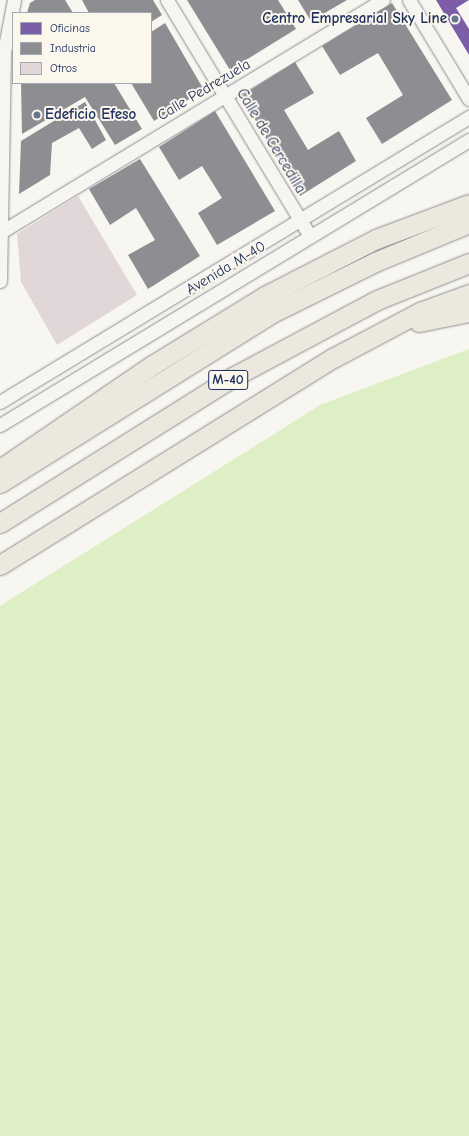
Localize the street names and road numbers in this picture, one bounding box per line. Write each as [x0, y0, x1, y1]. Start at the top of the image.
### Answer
street label: Calle Pedrezuela [154, 55, 254, 125]
street label: Calle de Cercedilla [233, 85, 309, 197]
street label: Avenida M-40 [183, 237, 269, 299]
road number: M-40 [208, 368, 248, 392]

